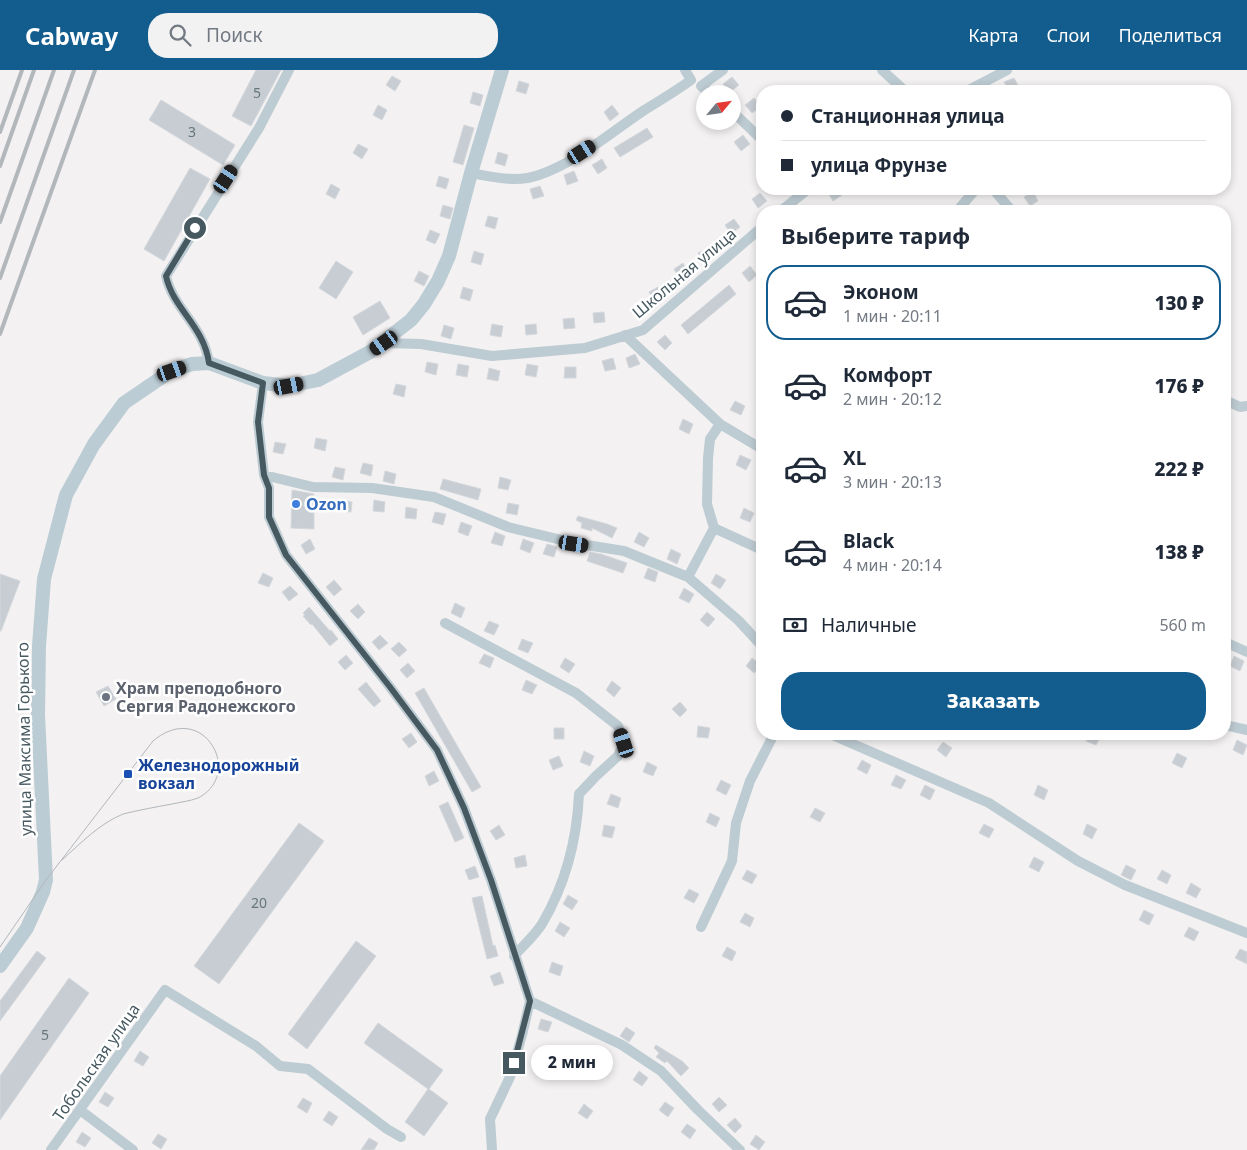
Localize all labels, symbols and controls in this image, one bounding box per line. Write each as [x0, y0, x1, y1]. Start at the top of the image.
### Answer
search box [148, 13, 498, 58]
text: Cabway [25, 19, 118, 52]
icon: search [166, 21, 194, 49]
text: Поиск [206, 22, 263, 48]
text: Карта [968, 23, 1018, 47]
text: Слои [1046, 23, 1090, 47]
text: Поделиться [1118, 23, 1222, 47]
house number: 5 [253, 83, 261, 102]
north arrow [696, 85, 741, 130]
map controls [696, 85, 741, 130]
text: Станционная улица [811, 103, 1005, 129]
house number: 3 [188, 122, 196, 141]
car [565, 138, 598, 166]
text: улица Фрунзе [811, 152, 947, 178]
car [211, 162, 240, 196]
route start [184, 217, 206, 239]
text: Выберите тариф [781, 220, 970, 250]
street label: Школьная улица [627, 223, 741, 323]
text: Эконом [843, 279, 919, 305]
icon: car [783, 280, 828, 325]
text: 130 ₽ [1154, 290, 1204, 316]
text: 1 мин · 20:11 [843, 305, 942, 327]
car [367, 328, 400, 358]
car [155, 359, 188, 383]
text: Комфорт [843, 362, 932, 388]
icon: car [783, 363, 828, 408]
text: 176 ₽ [1154, 373, 1204, 399]
car [272, 376, 305, 396]
text: 2 мин · 20:12 [843, 388, 942, 410]
text: XL [843, 445, 866, 471]
icon: car [783, 446, 828, 491]
text: 222 ₽ [1154, 456, 1204, 482]
text: 3 мин · 20:13 [843, 471, 942, 493]
place label: Ozon [306, 493, 347, 515]
marker: Ozon [290, 498, 302, 510]
text: Black [843, 528, 894, 554]
icon: car [783, 529, 828, 574]
car [558, 534, 589, 554]
text: 138 ₽ [1154, 539, 1204, 565]
text: 4 мин · 20:14 [843, 554, 942, 576]
icon: cash [781, 611, 809, 639]
text: Наличные [821, 612, 916, 638]
text: 560 m [1159, 614, 1206, 636]
street label: улица Максима Горького [11, 642, 37, 836]
button: Заказать [781, 672, 1206, 730]
place label: Храм преподобного Сергия Радонежского [116, 677, 296, 717]
marker: Храм преподобного Сергия Радонежского [100, 691, 112, 703]
car [612, 726, 635, 760]
place label: Железнодорожный вокзал [138, 754, 300, 794]
marker: Железнодорожный вокзал [122, 768, 134, 780]
house number: 20 [251, 893, 267, 912]
street label: Тобольская улица [47, 999, 145, 1125]
house number: 5 [41, 1025, 49, 1044]
callout: 2 мин [532, 1046, 614, 1080]
text: 2 мин [548, 1051, 596, 1073]
route end [503, 1052, 525, 1074]

